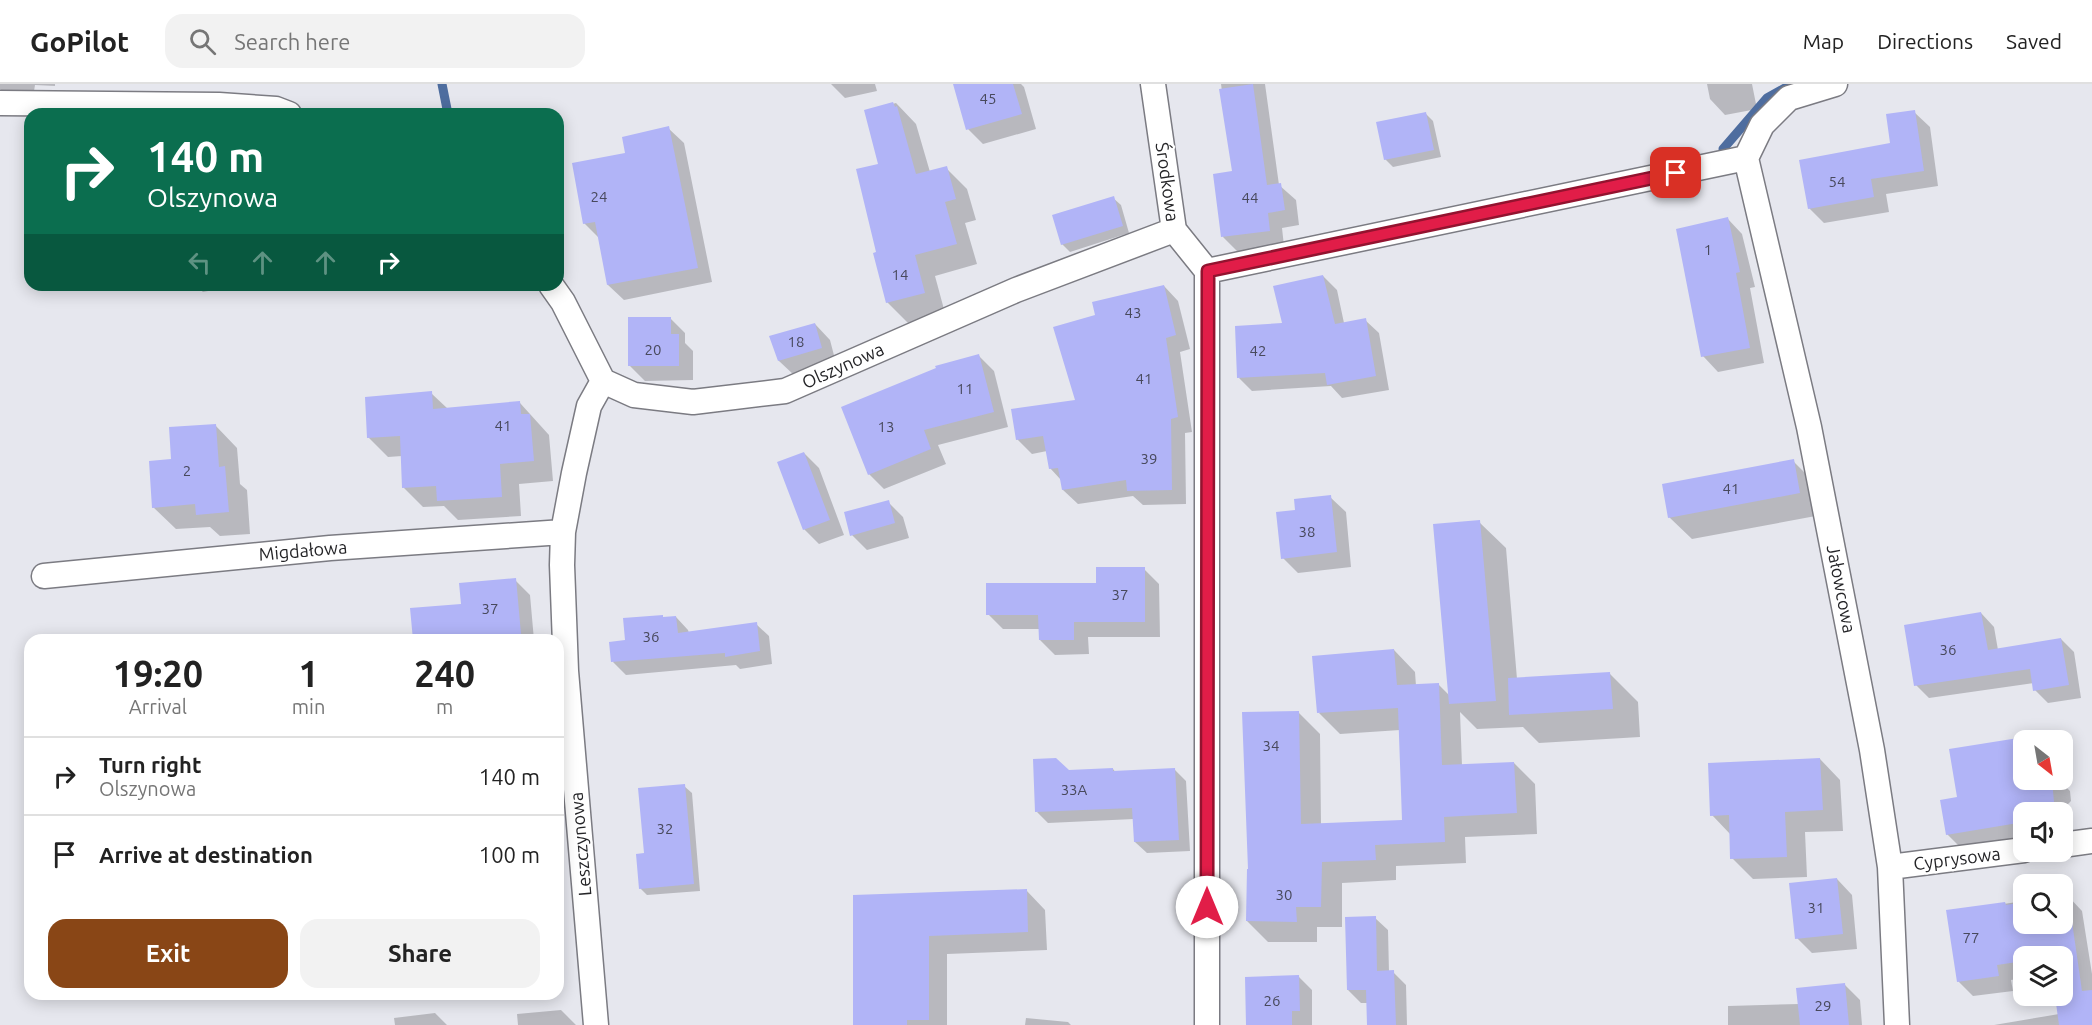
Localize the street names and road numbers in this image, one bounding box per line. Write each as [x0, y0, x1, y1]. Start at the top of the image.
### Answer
street label: Środkowa [1153, 141, 1184, 223]
street label: Olszynowa [799, 338, 887, 392]
street label: Migdałowa [258, 536, 348, 564]
street label: Jałowcowa [1824, 543, 1860, 635]
street label: Leszczynowa [565, 791, 595, 897]
street label: Cyprysowa [1912, 843, 2002, 873]

